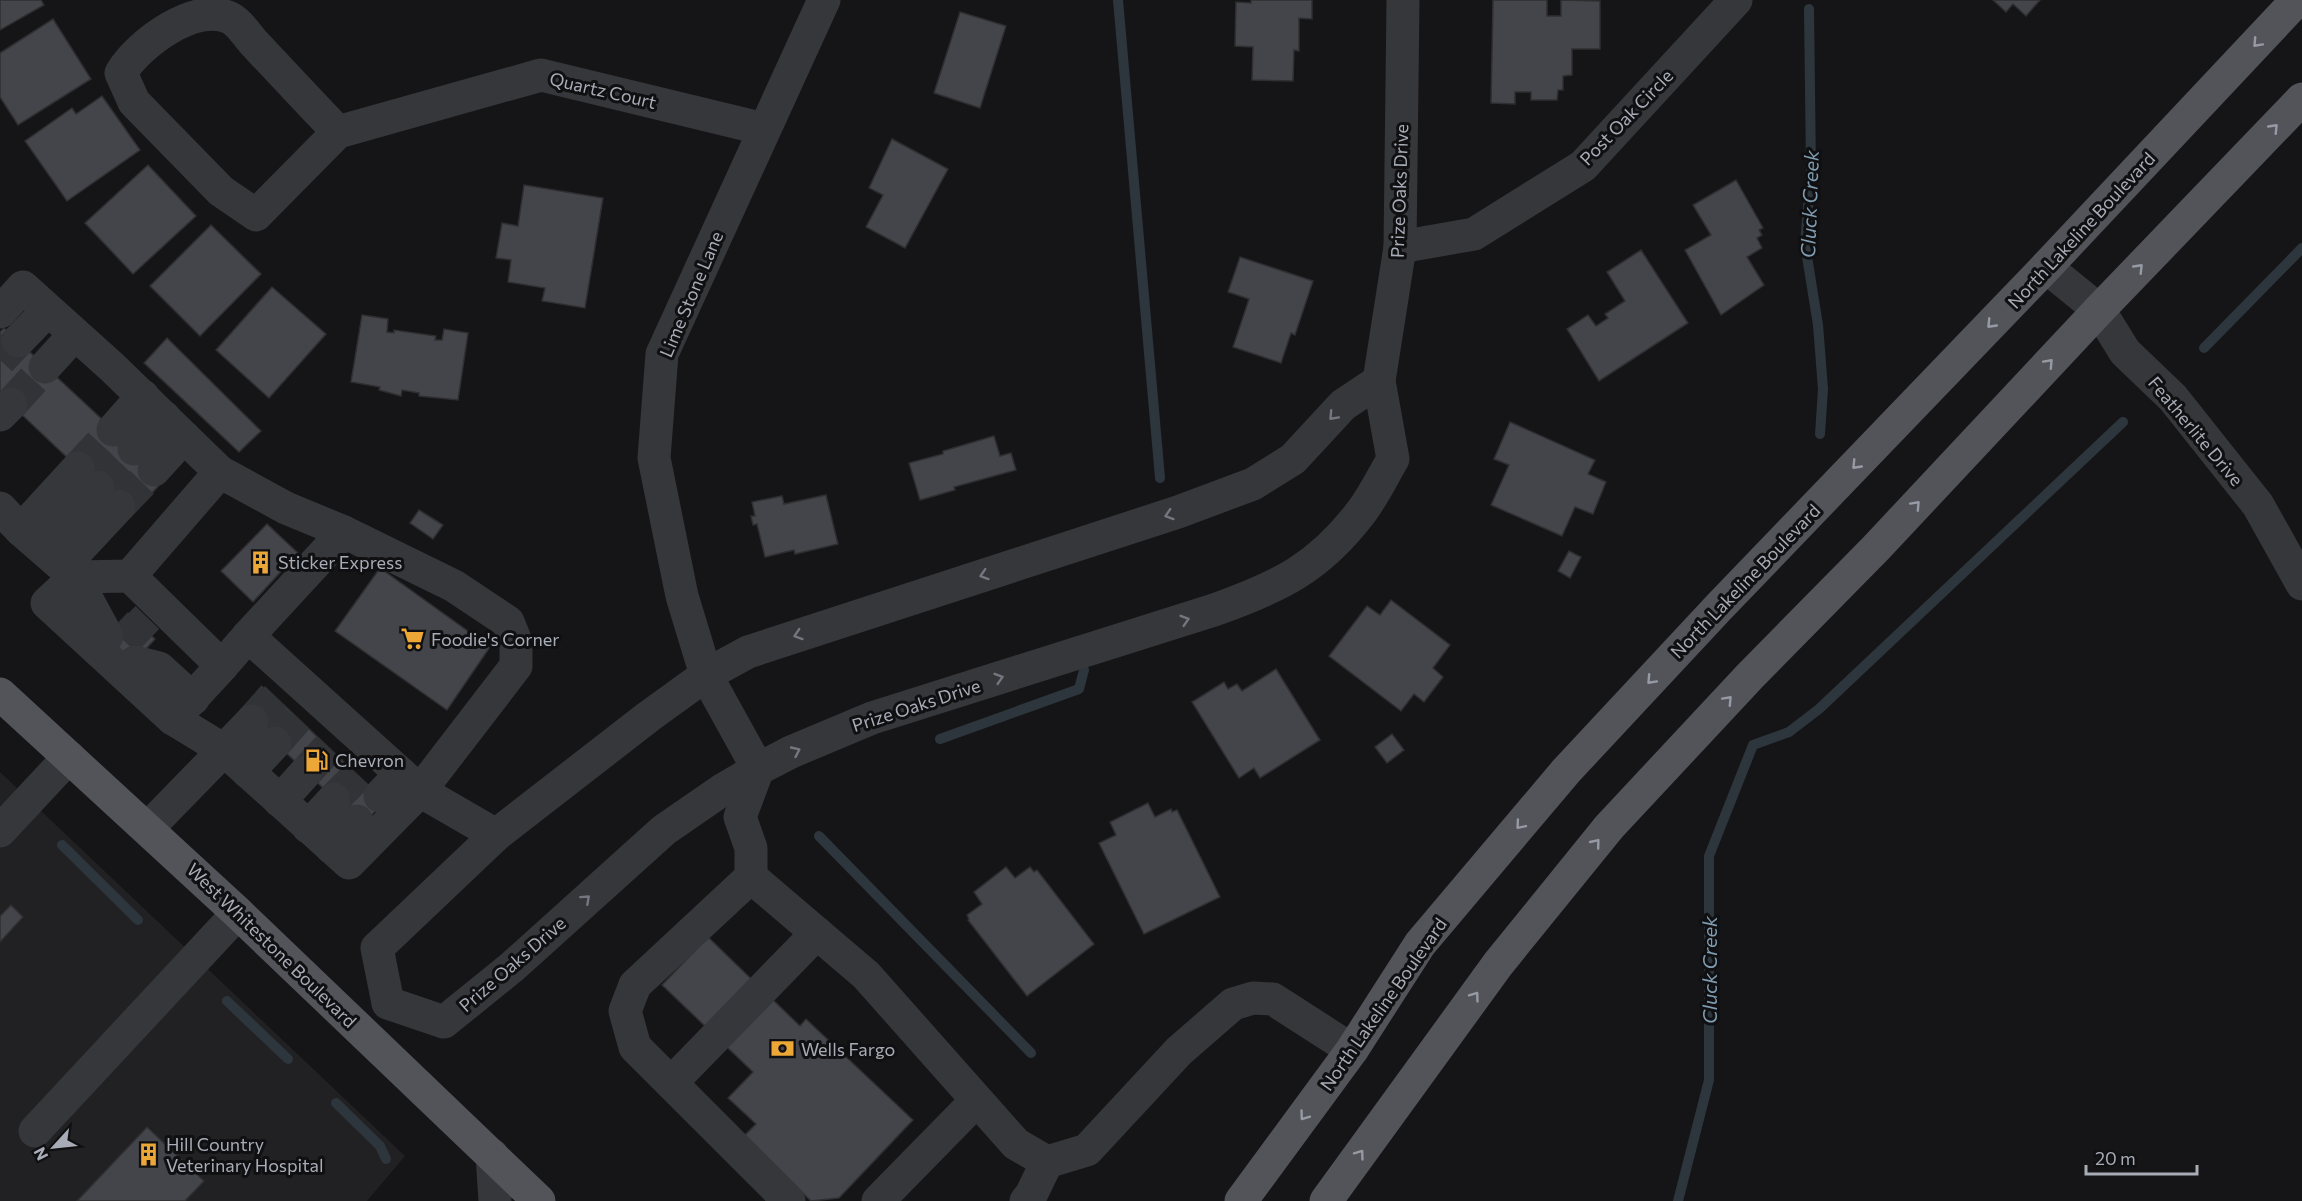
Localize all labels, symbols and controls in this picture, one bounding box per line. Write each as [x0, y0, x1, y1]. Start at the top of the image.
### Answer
one-way arrow [2253, 36, 2264, 46]
street label: Post Oak Circle [1575, 65, 1677, 169]
street label: Quartz Court [547, 67, 659, 113]
street label: Prize Oaks Drive [1386, 124, 1412, 258]
one-way arrow [2267, 124, 2278, 135]
street label: North Lakeline Boulevard [2003, 147, 2159, 313]
water label: Cluck Creek [1795, 149, 1823, 258]
street label: Lime Stone Lane [655, 228, 727, 360]
one-way arrow [2132, 265, 2143, 276]
one-way arrow [1988, 317, 1999, 328]
one-way arrow [2042, 360, 2053, 370]
street label: Featherlite Drive [2144, 372, 2248, 490]
one-way arrow [1329, 410, 1340, 420]
one-way arrow [1852, 458, 1863, 468]
street label: North Lakeline Boulevard [1666, 499, 1824, 663]
one-way arrow [1908, 502, 1919, 513]
one-way arrow [1164, 508, 1175, 520]
building icon: Sticker Express [247, 549, 273, 575]
place label: Sticker Express [278, 551, 402, 573]
one-way arrow [979, 568, 990, 580]
one-way arrow [1179, 614, 1190, 627]
supermarket icon: Foodie's Corner [400, 626, 426, 652]
place label: Foodie's Corner [431, 628, 560, 650]
one-way arrow [793, 628, 804, 640]
one-way arrow [993, 673, 1004, 685]
one-way arrow [1647, 673, 1658, 684]
street label: Prize Oaks Drive [849, 674, 983, 736]
one-way arrow [1721, 696, 1732, 706]
one-way arrow [789, 746, 800, 758]
fuel station icon: Chevron [304, 747, 330, 773]
place label: Chevron [335, 749, 404, 771]
one-way arrow [1516, 818, 1527, 829]
one-way arrow [1589, 839, 1600, 850]
street label: West Whitestone Boulevard [183, 858, 361, 1032]
one-way arrow [580, 895, 590, 906]
street label: Prize Oaks Drive [454, 912, 570, 1016]
street label: North Lakeline Boulevard [1315, 913, 1451, 1095]
water label: Cluck Creek [1697, 915, 1721, 1024]
one-way arrow [1468, 992, 1479, 1003]
bank icon: Wells Fargo [770, 1036, 796, 1062]
place label: Wells Fargo [801, 1038, 895, 1060]
one-way arrow [1300, 1109, 1311, 1120]
north arrow [24, 1117, 84, 1177]
place label: Hill Country Veterinary Hospital [166, 1133, 324, 1176]
scale bar [2086, 1138, 2197, 1176]
building icon: Hill Country Veterinary Hospital [135, 1141, 161, 1167]
text: N [29, 1144, 51, 1164]
text: 20 m [2095, 1147, 2136, 1169]
one-way arrow [1353, 1149, 1364, 1160]

